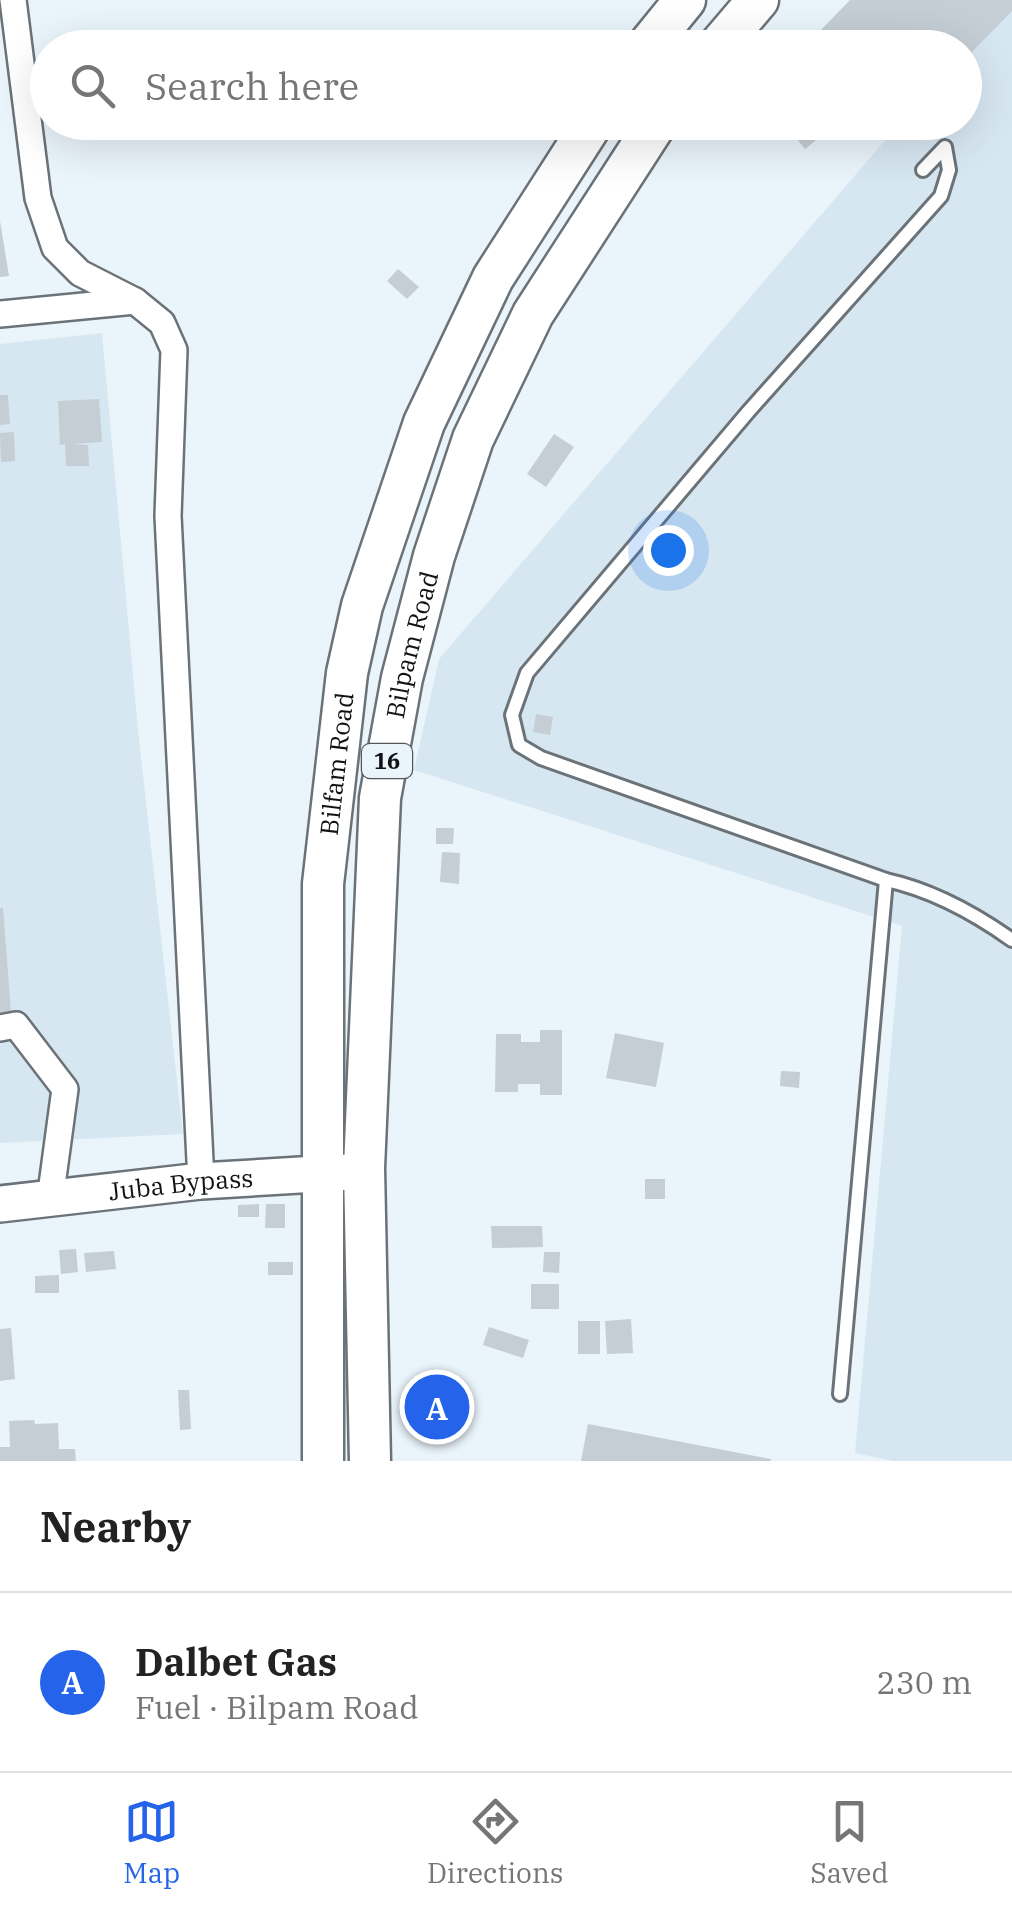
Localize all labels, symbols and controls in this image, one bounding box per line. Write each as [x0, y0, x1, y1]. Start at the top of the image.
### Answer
search box [30, 30, 982, 140]
icon: search [65, 58, 120, 113]
text: Search here [145, 61, 359, 110]
your location [643, 525, 694, 576]
street label: Bilpam Road [378, 567, 445, 721]
street label: Bilfam Road [312, 690, 361, 837]
road number: 16 [362, 744, 412, 778]
street label: Juba Bypass [107, 1161, 254, 1207]
pin: A [404, 1370, 470, 1444]
text: Nearby [40, 1499, 191, 1554]
text: Dalbet Gas [135, 1637, 337, 1686]
text: A [61, 1661, 84, 1703]
text: 230 m [876, 1661, 972, 1703]
text: Fuel · Bilpam Road [135, 1686, 419, 1728]
tab: Map [123, 1794, 180, 1891]
tab: Directions [427, 1794, 563, 1891]
tab: Saved [810, 1794, 889, 1891]

